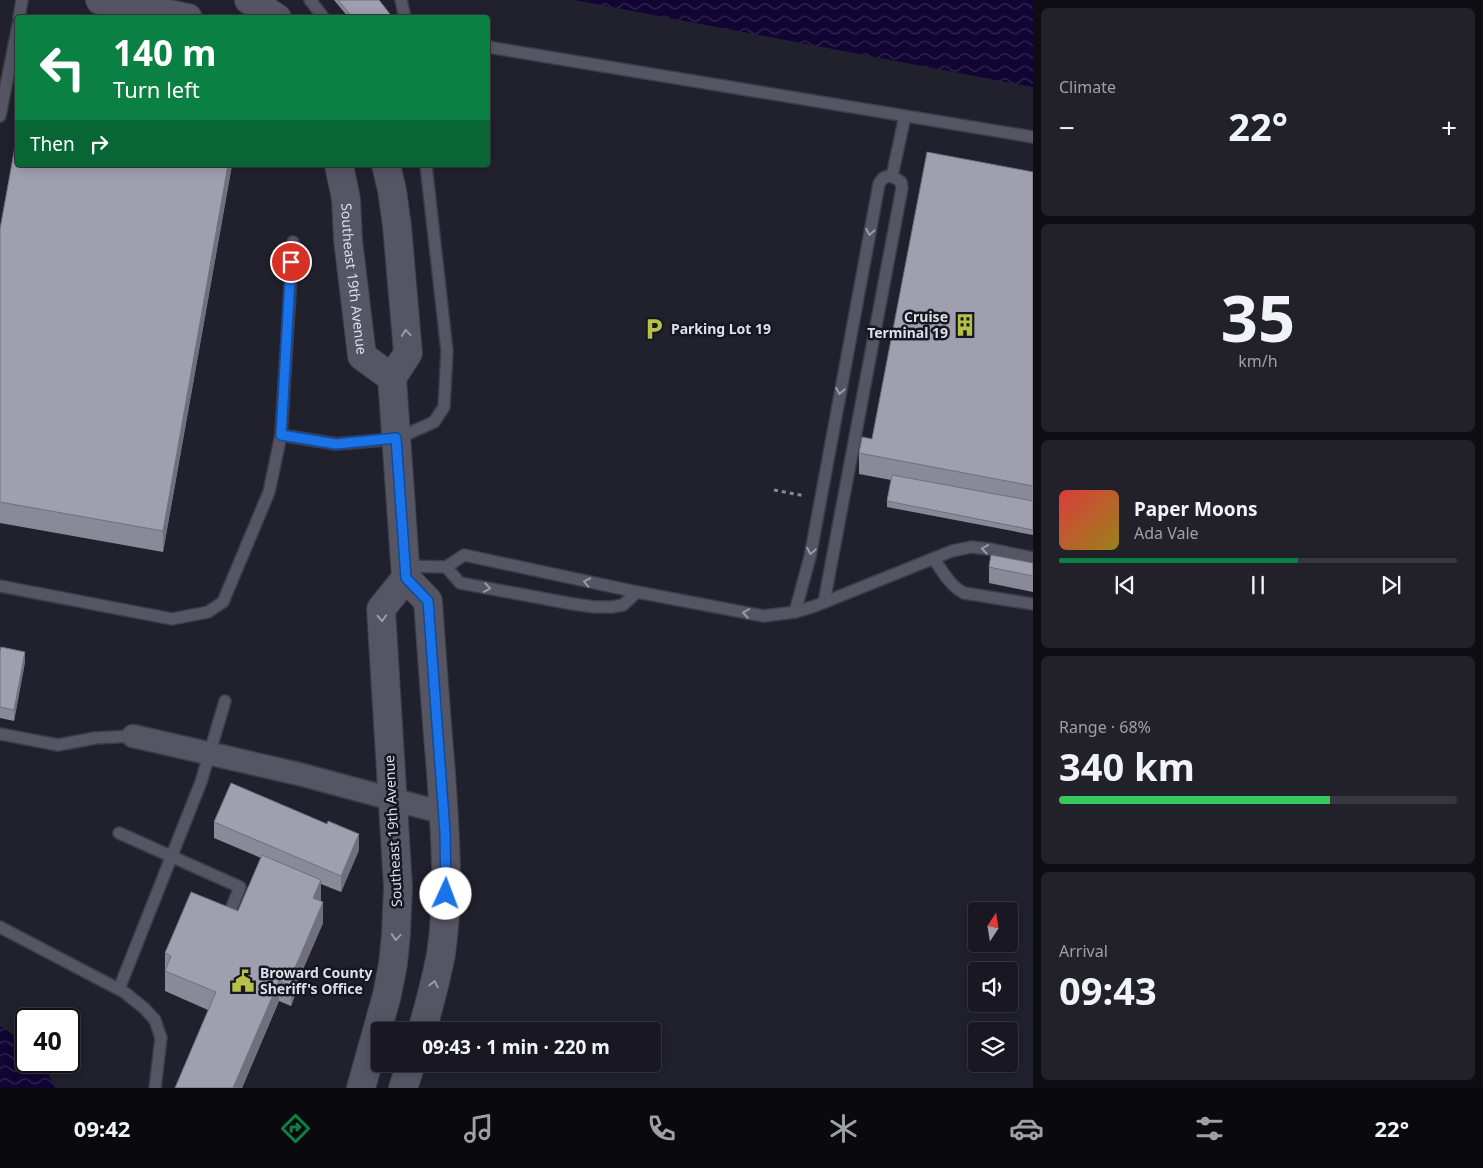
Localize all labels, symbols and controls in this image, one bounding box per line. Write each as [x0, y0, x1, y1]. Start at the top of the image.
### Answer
text: 140 m [113, 29, 216, 76]
icon: left [30, 35, 95, 100]
text: Turn left [113, 74, 200, 104]
text: Climate [1059, 76, 1116, 98]
text: 22° [1228, 100, 1288, 152]
text: − [1059, 108, 1075, 146]
text: + [1441, 108, 1457, 146]
icon: right [85, 130, 113, 158]
text: Then [30, 131, 75, 157]
street label: Southeast 19th Avenue [337, 203, 372, 356]
one-way arrow [865, 227, 875, 236]
pin [270, 241, 312, 283]
icon: arrive [277, 248, 305, 276]
text: 35 [1221, 273, 1295, 361]
place label: Cruise Terminal 19 [867, 307, 948, 342]
building icon: Cruise Terminal 19 [952, 312, 978, 338]
parking icon: Parking Lot 19 [641, 316, 667, 342]
place label: Parking Lot 19 [671, 319, 771, 338]
one-way arrow [401, 329, 412, 337]
text: km/h [1238, 350, 1278, 372]
one-way arrow [836, 387, 846, 396]
text: Paper Moons [1134, 496, 1258, 522]
text: Ada Vale [1134, 522, 1199, 544]
one-way arrow [981, 544, 989, 555]
one-way arrow [806, 547, 816, 556]
icon: previous [1111, 571, 1139, 599]
icon: pause [1244, 571, 1272, 599]
icon: next [1377, 571, 1405, 599]
one-way arrow [583, 577, 591, 587]
one-way arrow [483, 582, 492, 592]
one-way arrow [742, 608, 750, 619]
one-way arrow [376, 614, 387, 622]
text: Range · 68% [1059, 716, 1151, 738]
text: 340 km [1059, 740, 1195, 792]
street label: Southeast 19th Avenue [379, 754, 406, 908]
position arrow [419, 867, 471, 919]
north arrow [968, 902, 1018, 952]
map controls [968, 902, 1018, 1072]
one-way arrow [391, 934, 402, 942]
text: Arrival [1059, 940, 1108, 962]
button: sound [968, 962, 1018, 1012]
place label: Broward County Sheriff's Office [260, 963, 373, 998]
text: 09:43 [1059, 964, 1157, 1016]
public building icon: Broward County Sheriff's Office [230, 968, 256, 994]
one-way arrow [429, 980, 439, 989]
speed limit sign: 40 [15, 1008, 80, 1073]
button: layers [968, 1022, 1018, 1072]
text: 09:43 · 1 min · 220 m [422, 1034, 610, 1060]
icon: directions [278, 1111, 313, 1146]
icon: music [461, 1111, 496, 1146]
icon: phone [644, 1111, 679, 1146]
icon: climate [826, 1111, 861, 1146]
icon: car [1009, 1111, 1044, 1146]
icon: filters [1192, 1111, 1227, 1146]
text: 09:42 [74, 1113, 130, 1143]
text: 22° [1375, 1113, 1409, 1143]

